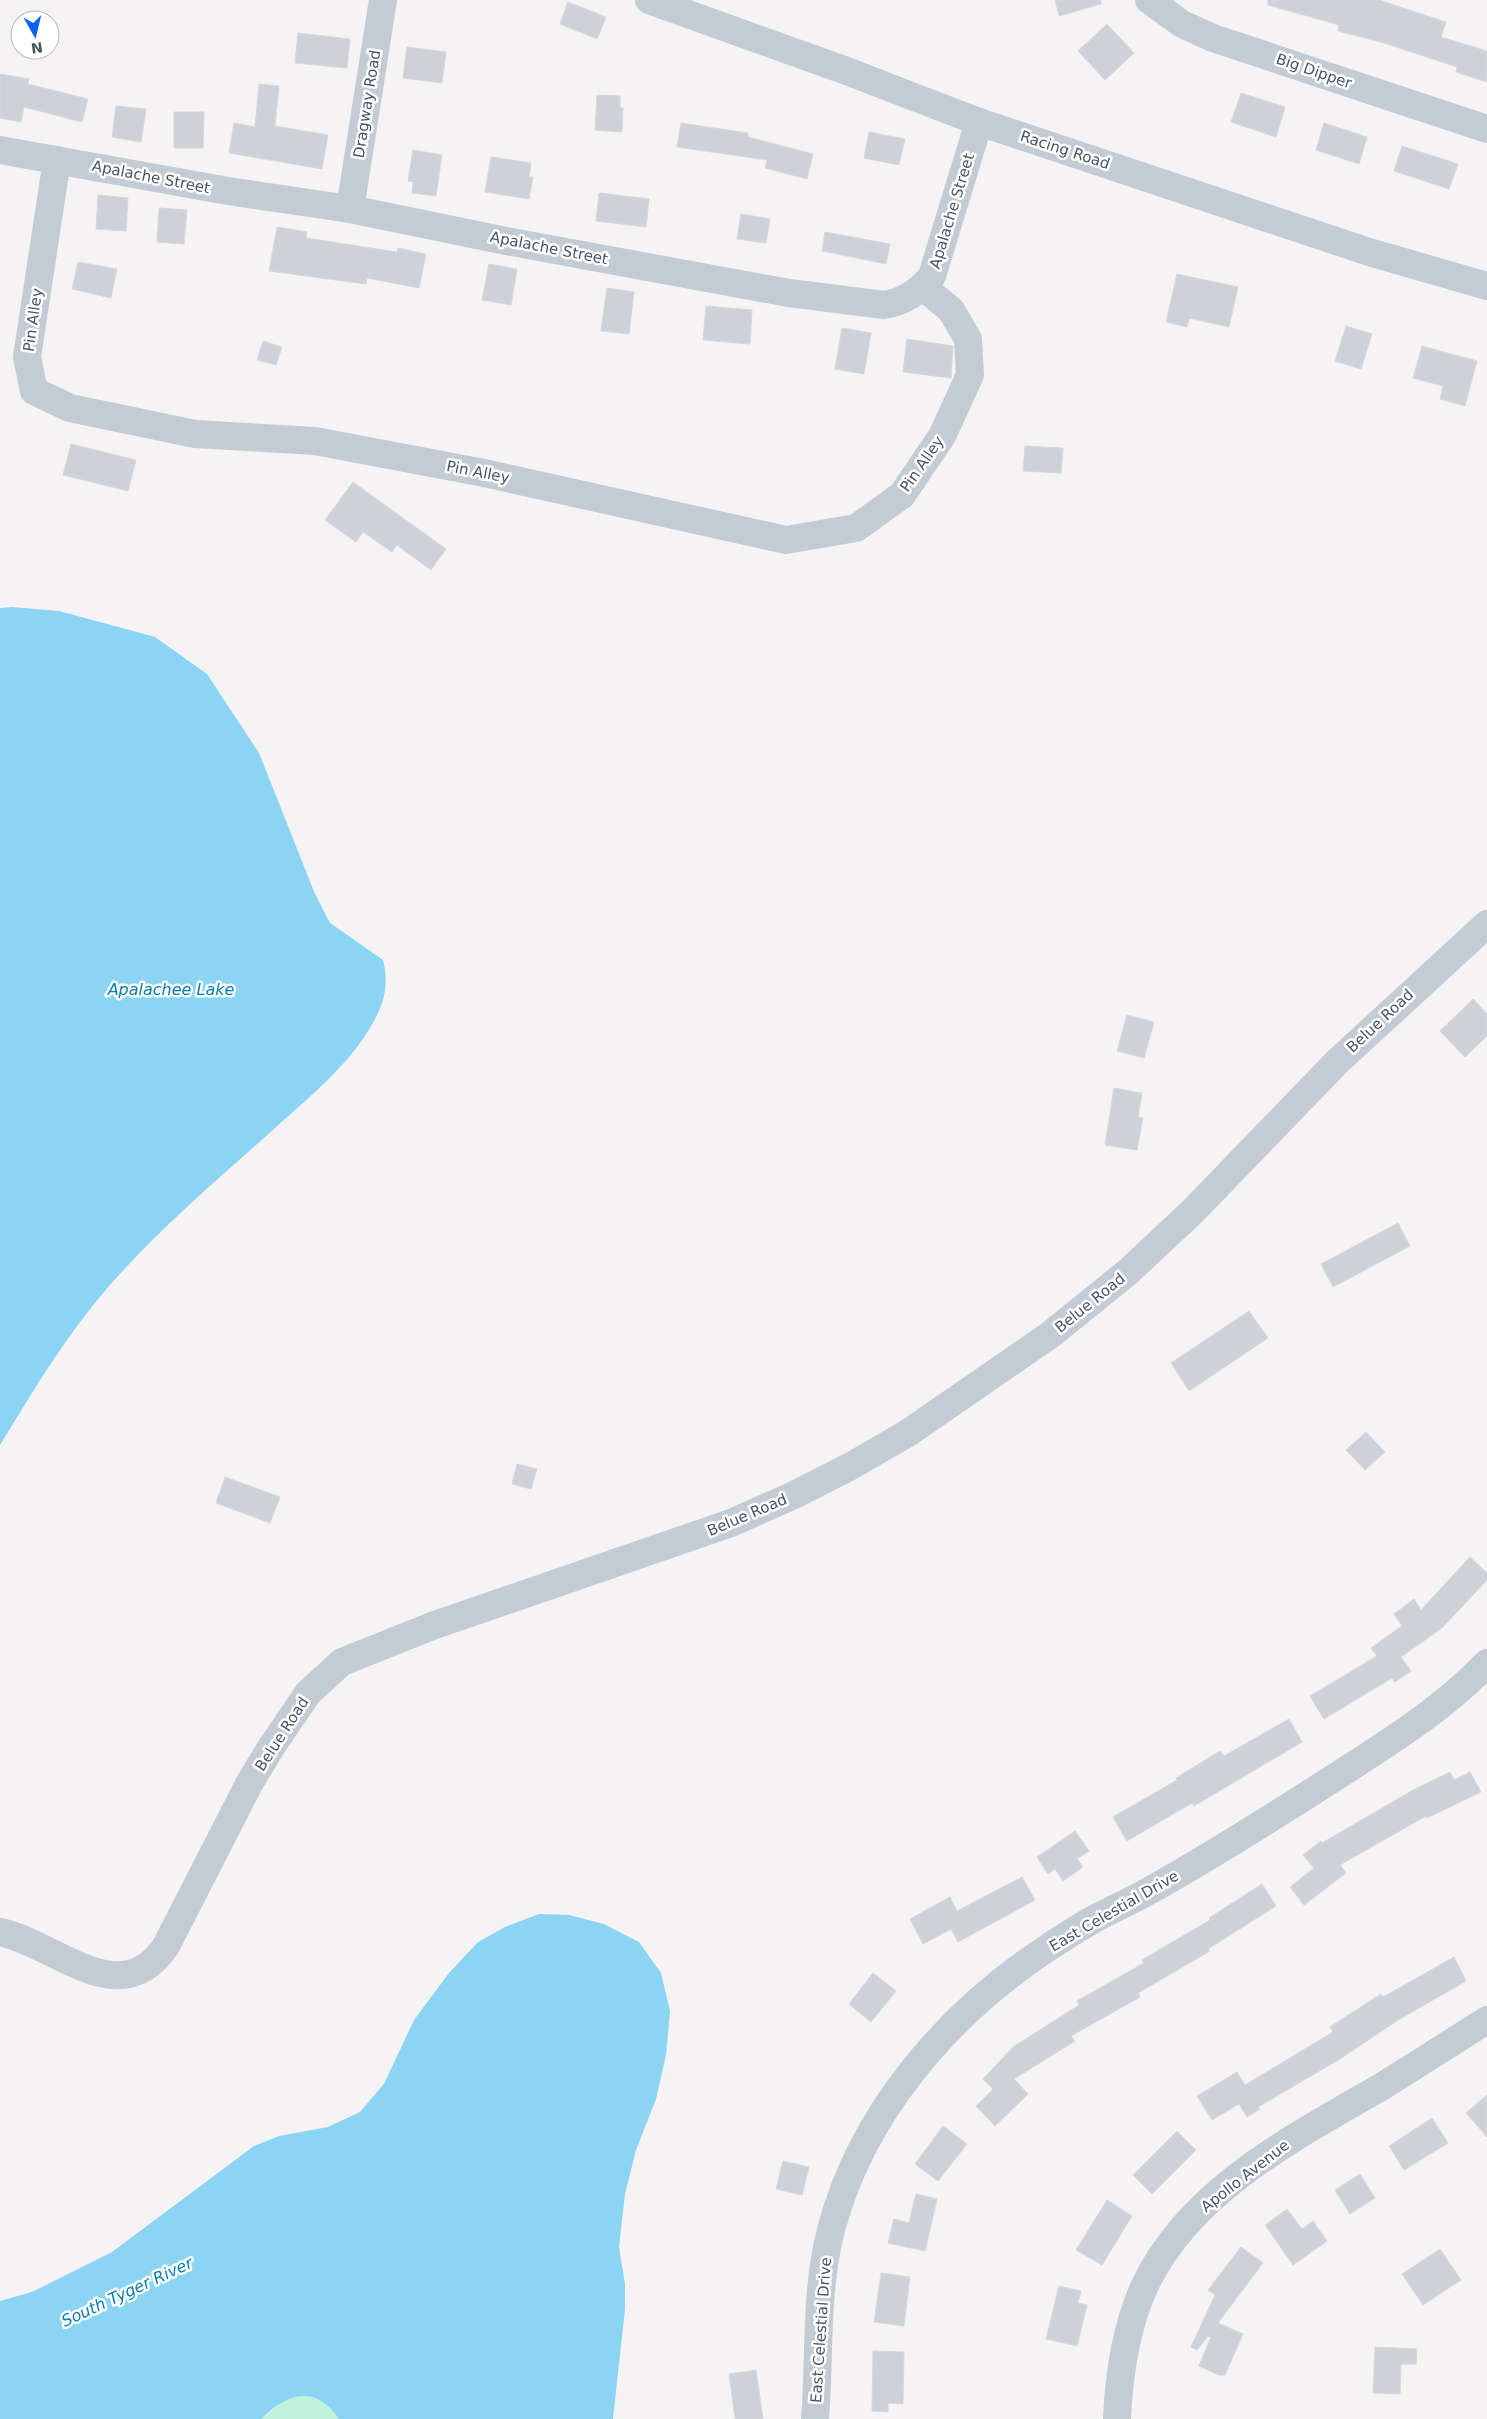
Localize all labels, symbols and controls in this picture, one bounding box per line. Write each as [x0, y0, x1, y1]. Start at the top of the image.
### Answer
north arrow [10, 10, 60, 60]
text: N [30, 39, 44, 57]
street label: Dragway Road [350, 49, 384, 159]
street label: Big Dipper [1274, 50, 1355, 93]
street label: Racing Road [1018, 127, 1112, 173]
street label: Apalache Street [926, 151, 978, 271]
street label: Apalache Street [91, 157, 212, 197]
street label: Apalache Street [489, 228, 610, 268]
street label: Pin Alley [20, 287, 46, 353]
street label: Pin Alley [896, 433, 948, 495]
street label: Pin Alley [445, 457, 511, 487]
water label: Apalachee Lake [107, 980, 235, 999]
street label: Belue Road [1343, 985, 1417, 1057]
street label: Belue Road [1051, 1269, 1129, 1337]
street label: Belue Road [704, 1490, 790, 1540]
street label: Belue Road [251, 1694, 313, 1774]
street label: East Celestial Drive [1046, 1867, 1182, 1955]
street label: Apollo Avenue [1197, 2136, 1293, 2216]
water label: South Tyger River [58, 2253, 197, 2331]
street label: East Celestial Drive [807, 2256, 835, 2404]

